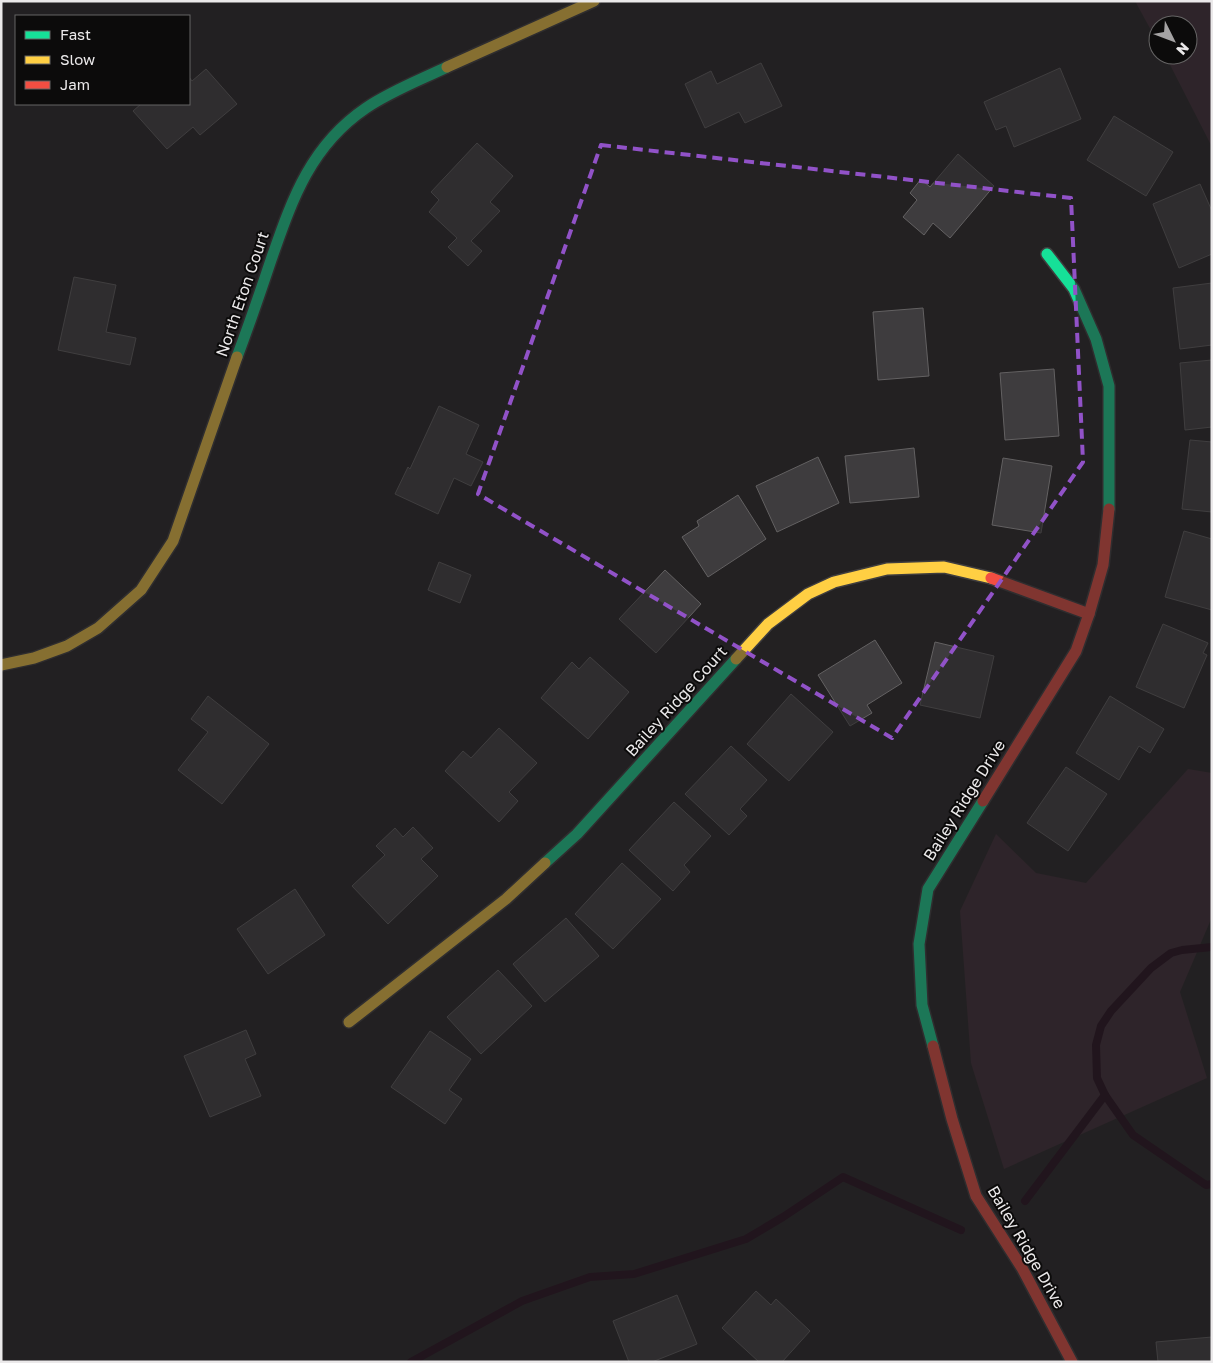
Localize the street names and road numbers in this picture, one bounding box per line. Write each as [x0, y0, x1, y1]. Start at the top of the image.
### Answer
street label: North Eton Court [211, 229, 273, 359]
street label: Bailey Ridge Court [621, 641, 731, 761]
street label: Bailey Ridge Drive [919, 736, 1009, 864]
street label: Bailey Ridge Drive [984, 1182, 1070, 1312]

